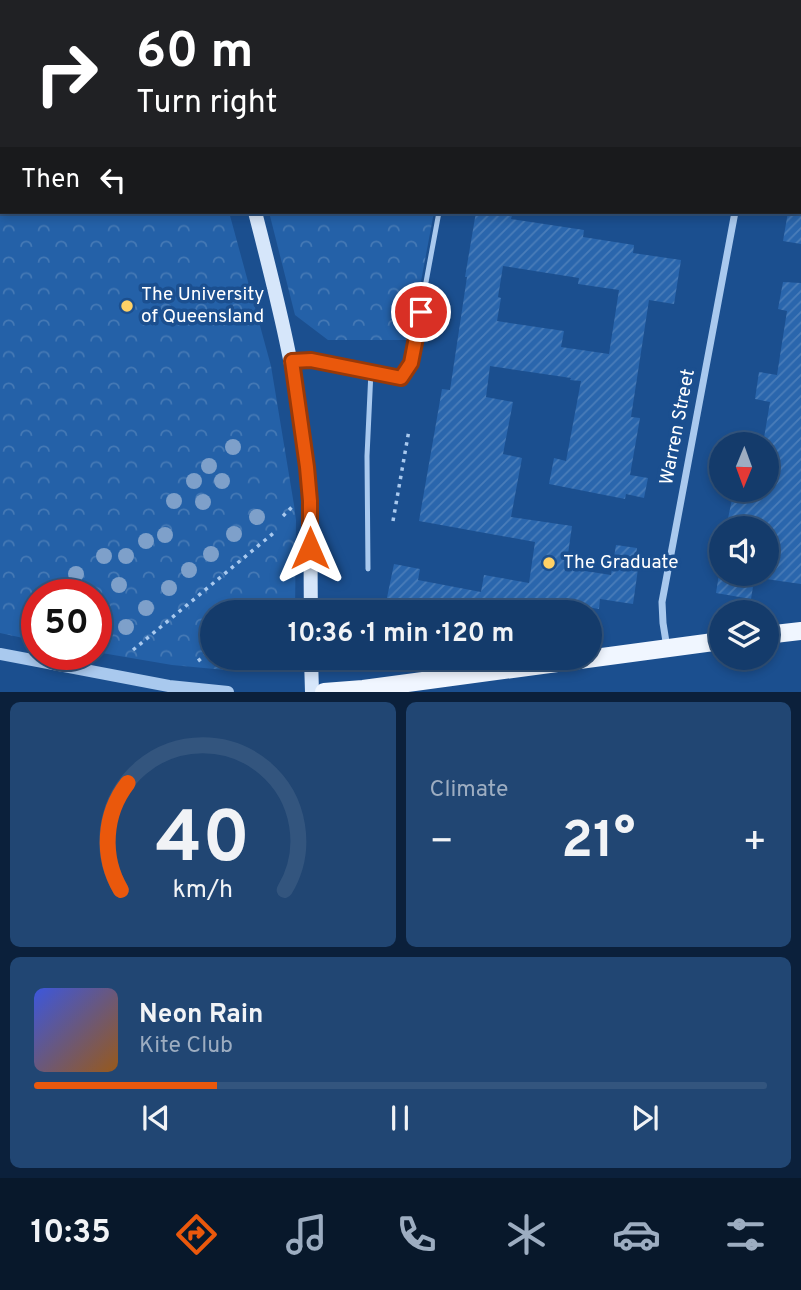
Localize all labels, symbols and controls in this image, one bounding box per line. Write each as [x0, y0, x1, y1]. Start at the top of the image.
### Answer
text: 60 m [136, 23, 254, 85]
icon: right [21, 28, 112, 119]
text: Turn right [136, 84, 278, 124]
icon: left [94, 161, 132, 199]
text: Then [21, 164, 80, 197]
pin [391, 282, 451, 342]
place label: The University of Queensland [141, 283, 264, 329]
icon: arrive [402, 293, 440, 331]
marker: The University of Queensland [119, 298, 135, 314]
street label: Warren Street [655, 367, 701, 487]
north arrow [709, 432, 779, 502]
map controls [709, 432, 779, 670]
position arrow [273, 511, 347, 585]
button: sound [709, 516, 779, 586]
place label: The Graduate [563, 551, 679, 575]
marker: The Graduate [541, 555, 557, 571]
speed limit sign: 50 [21, 579, 112, 670]
button: layers [709, 600, 779, 670]
text: 10:36 · 1 min · 120 m [288, 618, 514, 651]
text: Climate [430, 776, 508, 805]
text: 40 [155, 797, 250, 889]
text: 21° [561, 810, 635, 876]
text: − [430, 819, 454, 868]
text: + [742, 819, 767, 868]
text: km/h [172, 875, 233, 907]
text: Neon Rain [139, 999, 264, 1032]
text: Kite Club [139, 1032, 233, 1061]
icon: previous [137, 1099, 175, 1137]
icon: pause [381, 1099, 419, 1137]
icon: next [626, 1099, 664, 1137]
icon: directions [172, 1210, 221, 1259]
icon: music [282, 1210, 331, 1259]
icon: phone [392, 1210, 441, 1259]
icon: climate [502, 1210, 551, 1259]
icon: car [612, 1210, 661, 1259]
icon: filters [721, 1210, 770, 1259]
text: 10:35 [30, 1214, 111, 1254]

